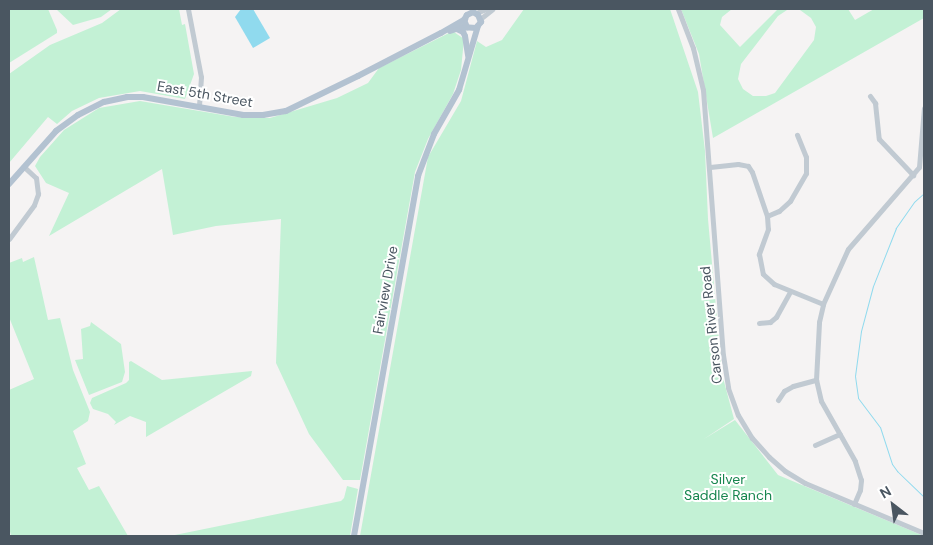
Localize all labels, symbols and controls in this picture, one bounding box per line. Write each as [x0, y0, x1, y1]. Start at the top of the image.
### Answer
street label: East 5th Street [156, 77, 254, 111]
street label: Fairview Drive [369, 245, 401, 335]
street label: Carson River Road [696, 265, 726, 385]
park label: Silver Saddle Ranch [684, 471, 772, 504]
north arrow [868, 480, 918, 530]
text: N [877, 482, 894, 502]

